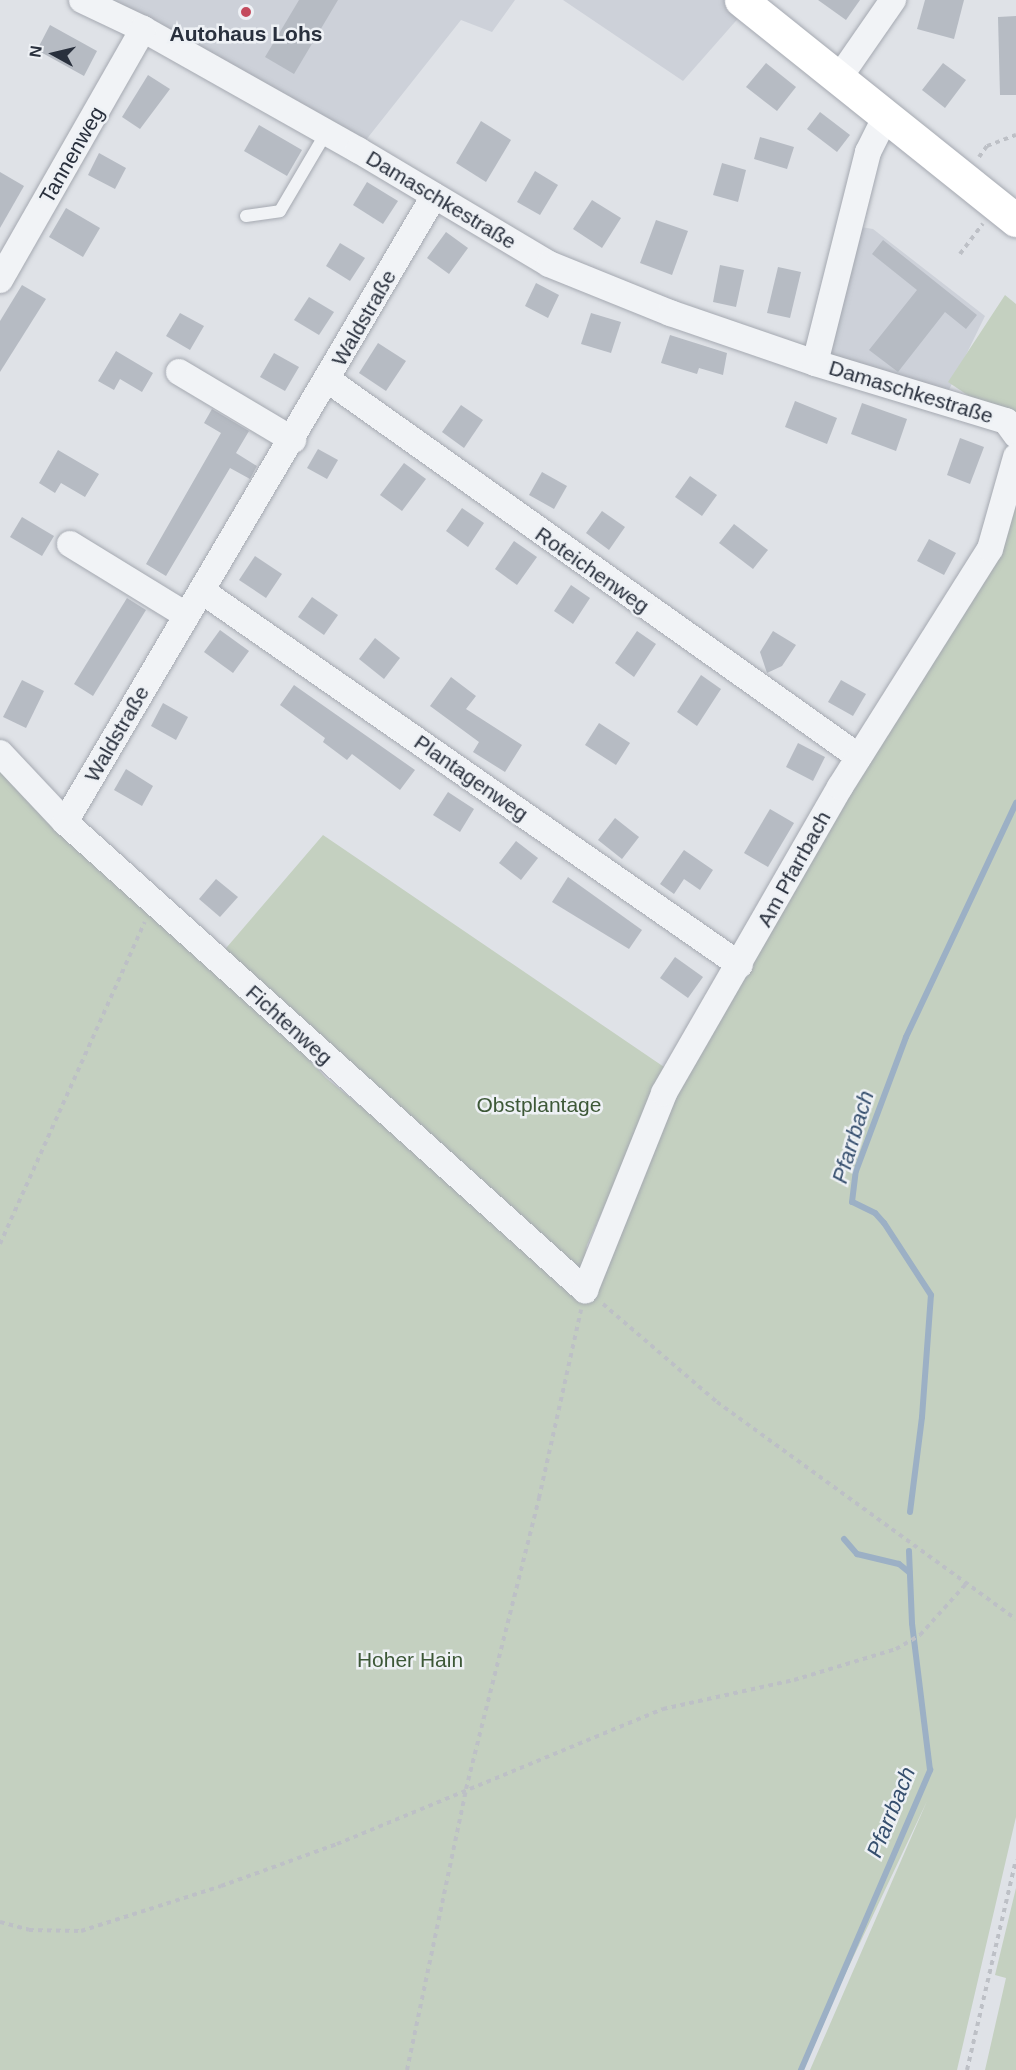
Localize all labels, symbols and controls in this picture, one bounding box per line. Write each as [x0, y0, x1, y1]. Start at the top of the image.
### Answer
marker: Autohaus Lohs [239, 5, 253, 19]
place label: Autohaus Lohs [170, 21, 322, 47]
north arrow [24, 24, 84, 84]
text: N [26, 45, 45, 58]
street label: Tannenweg [34, 102, 110, 208]
street label: Damaschkestraße [361, 145, 521, 255]
street label: Waldstraße [326, 266, 402, 370]
street label: Damaschkestraße [826, 355, 996, 429]
street label: Roteichenweg [530, 522, 654, 618]
street label: Waldstraße [79, 682, 155, 786]
street label: Plantagenweg [409, 730, 533, 826]
street label: Am Pfarrbach [752, 807, 836, 931]
street label: Fichtenweg [241, 980, 337, 1070]
water label: Pfarrbach [826, 1088, 880, 1186]
park label: Obstplantage [477, 1092, 601, 1118]
park label: Hoher Hain [357, 1647, 463, 1673]
water label: Pfarrbach [861, 1763, 921, 1861]

